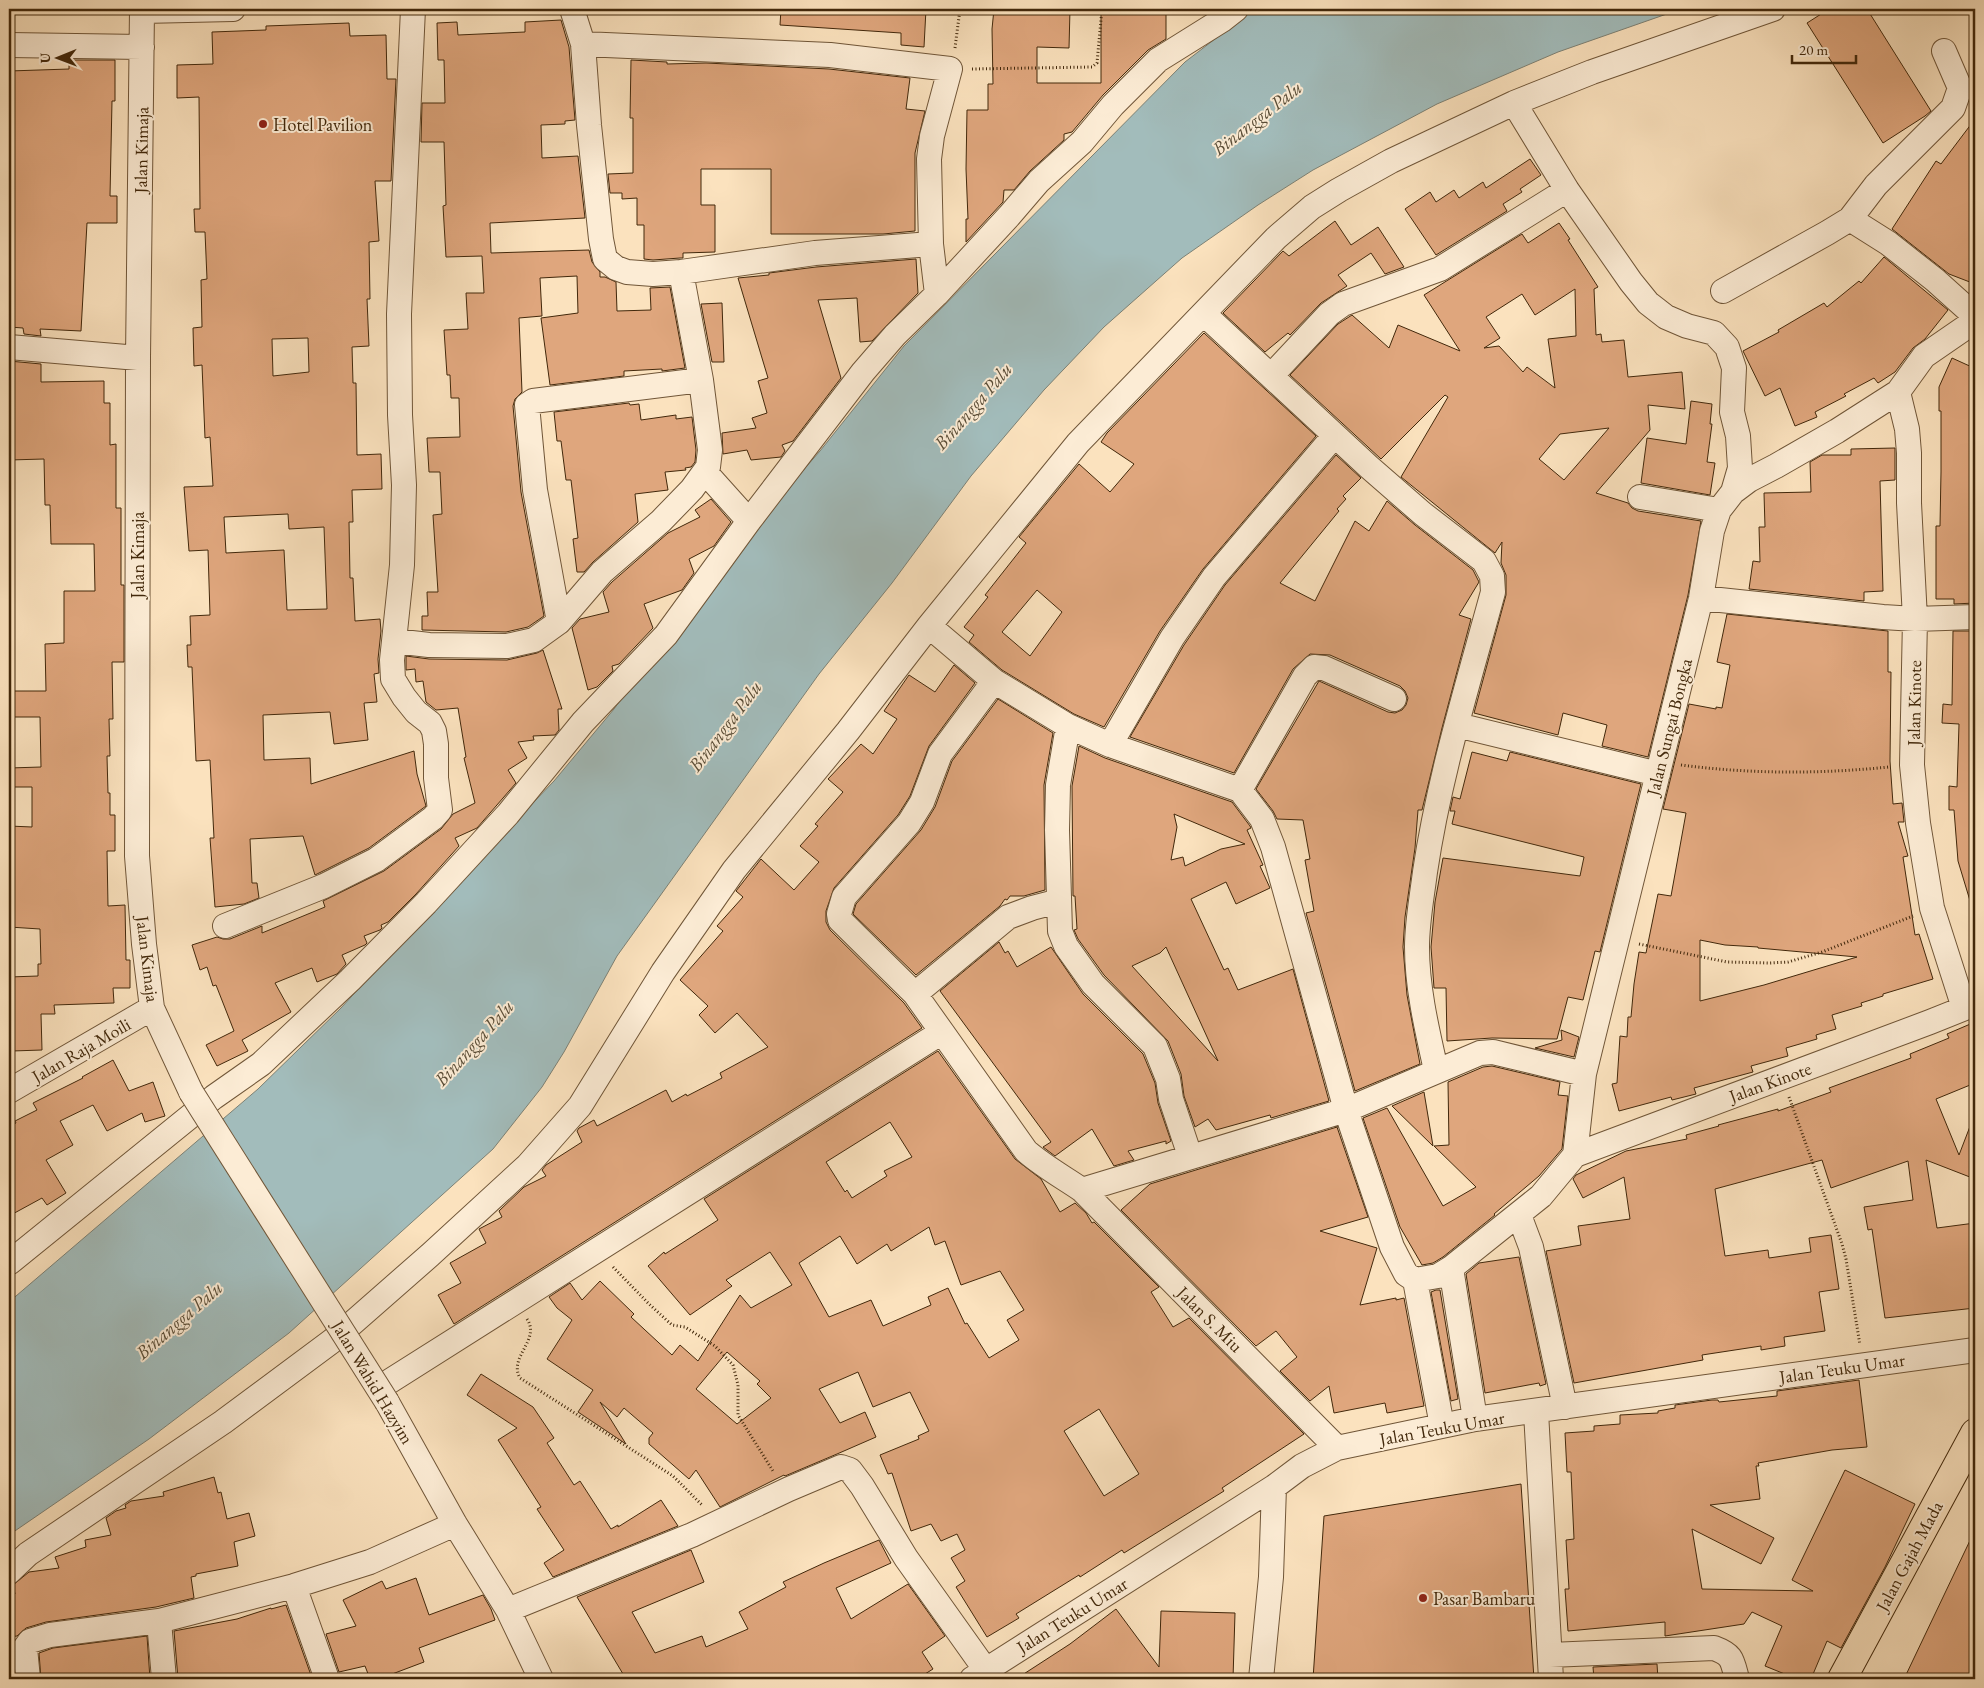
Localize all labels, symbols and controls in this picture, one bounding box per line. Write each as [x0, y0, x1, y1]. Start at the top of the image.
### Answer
north arrow [32, 32, 82, 82]
scale bar [1792, 32, 1855, 64]
text: 20 m [1799, 40, 1828, 59]
text: U [36, 52, 54, 64]
water label: Binangga Palu [1206, 75, 1307, 162]
street label: Jalan Kimaja [129, 106, 153, 196]
place label: Hotel Pavilion [273, 113, 373, 136]
marker: Hotel Pavilion [257, 118, 269, 130]
water label: Binangga Palu [928, 357, 1018, 456]
street label: Jalan Kimaja [126, 511, 149, 600]
street label: Jalan Sungai Bongka [1640, 655, 1697, 800]
street label: Jalan Kinote [1902, 660, 1926, 748]
water label: Binangga Palu [682, 676, 767, 777]
street label: Jalan Kimaja [131, 913, 165, 1004]
water label: Binangga Palu [428, 995, 519, 1092]
street label: Jalan Raja Moili [26, 1012, 135, 1089]
street label: Jalan Kinote [1724, 1057, 1814, 1108]
water label: Binangga Palu [129, 1275, 228, 1365]
street label: Jalan S. Miu [1171, 1280, 1248, 1357]
street label: Jalan Wahid Hazyim [326, 1314, 419, 1448]
street label: Jalan Teuku Umar [1776, 1348, 1906, 1388]
street label: Jalan Teuku Umar [1376, 1406, 1506, 1451]
street label: Jalan Gajah Mada [1869, 1496, 1948, 1617]
street label: Jalan Teuku Umar [1011, 1572, 1132, 1659]
place label: Pasar Bambaru [1433, 1587, 1536, 1610]
marker: Pasar Bambaru [1417, 1592, 1429, 1604]

